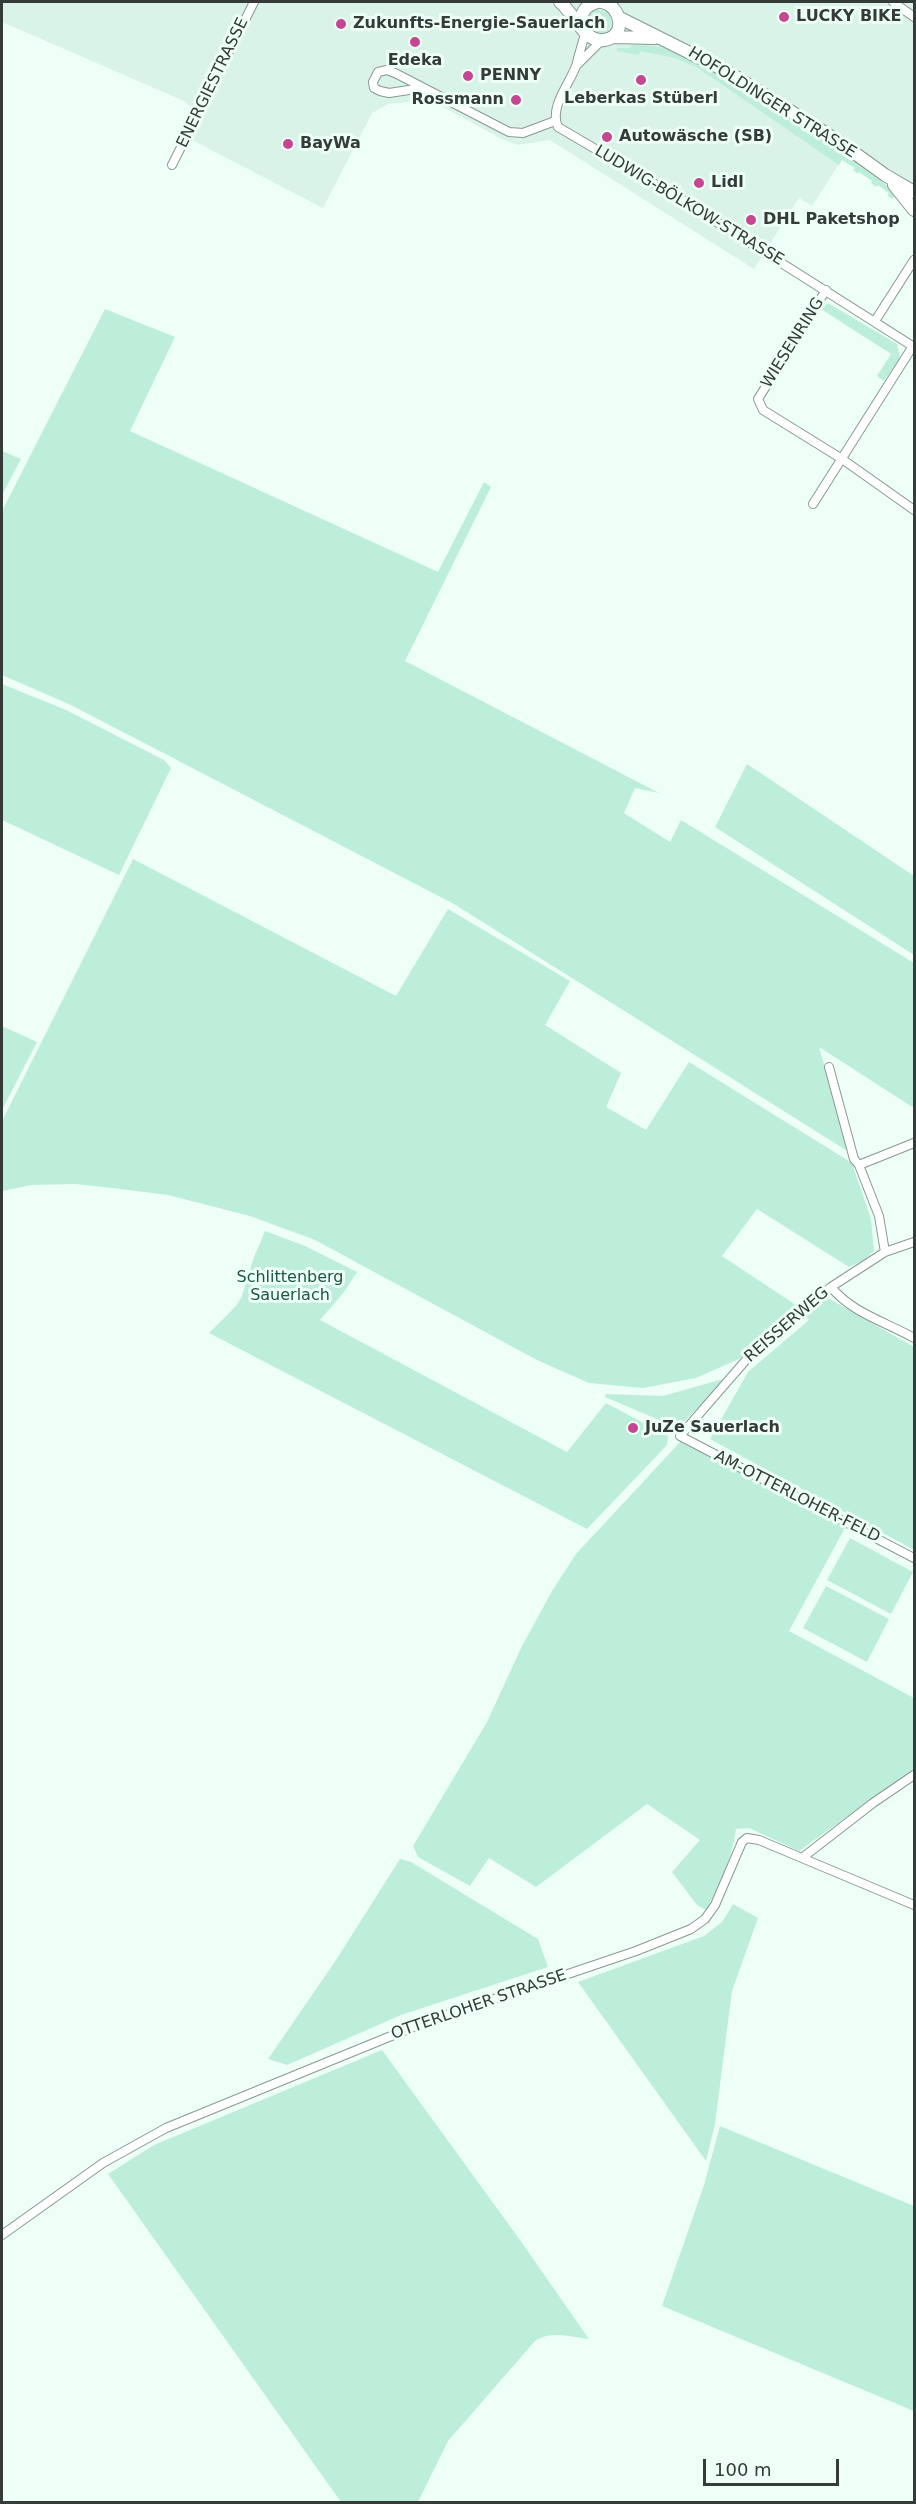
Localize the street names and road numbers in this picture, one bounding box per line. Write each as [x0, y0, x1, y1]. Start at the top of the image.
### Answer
street label: ENERGIESTRASSE [173, 15, 253, 151]
street label: HOFOLDINGER STRASSE [684, 43, 860, 163]
street label: LUDWIG-BÖLKOW-STRASSE [591, 142, 787, 270]
street label: WIESENRING [758, 294, 828, 392]
street label: REISSERWEG [741, 1283, 833, 1367]
street label: AM-OTTERLOHER-FELD [711, 1447, 883, 1547]
street label: OTTERLOHER STRASSE [389, 1966, 569, 2044]

